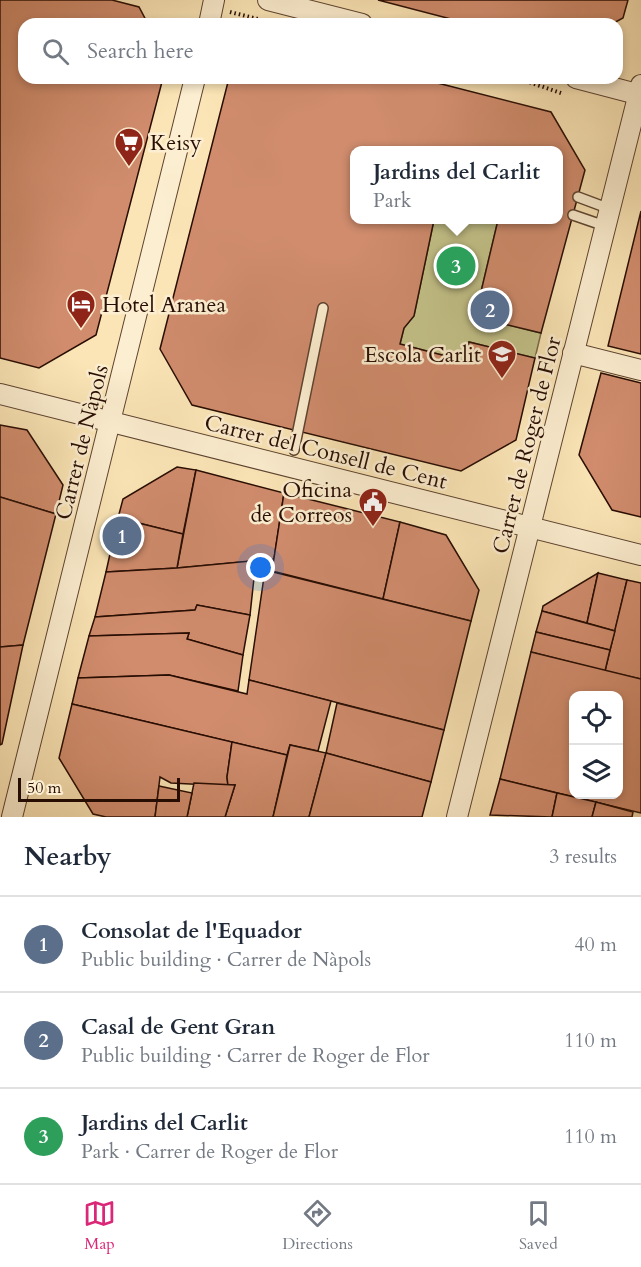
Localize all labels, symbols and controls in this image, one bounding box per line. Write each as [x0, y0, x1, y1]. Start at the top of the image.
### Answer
search box [18, 18, 623, 84]
icon: search [39, 35, 72, 68]
text: Search here [87, 36, 194, 66]
supermarket icon: Keisy [113, 126, 145, 168]
place label: Keisy [150, 128, 202, 158]
popup [350, 146, 563, 224]
text: Jardins del Carlit [373, 157, 540, 187]
text: Park [373, 187, 412, 214]
pin: 3 [436, 244, 476, 288]
hotel icon: Hotel Aranea [65, 288, 97, 330]
pin: 2 [470, 288, 510, 332]
place label: Hotel Aranea [102, 290, 226, 320]
street label: Carrer de Roger de Flor [485, 333, 569, 557]
school or university icon: Escola Carlit [486, 338, 518, 380]
place label: Escola Carlit [364, 340, 481, 370]
street label: Carrer de Nàpols [48, 362, 116, 523]
street label: Carrer del Consell de Cent [201, 407, 450, 497]
place label: Oficina de Correos [250, 475, 352, 530]
public building icon: Oficina de Correos [357, 486, 389, 528]
pin: 1 [102, 514, 142, 558]
your location [246, 553, 275, 582]
map controls [569, 691, 623, 799]
button: locate [569, 691, 623, 745]
button: layers [569, 745, 623, 799]
scale bar [18, 775, 180, 802]
text: 50 m [27, 777, 61, 799]
text: Nearby [24, 839, 112, 874]
text: 3 results [549, 843, 617, 870]
text: Consolat de l'Equador [81, 916, 302, 946]
text: 1 [38, 931, 49, 958]
text: 40 m [574, 931, 617, 958]
text: Public building · Carrer de Nàpols [81, 946, 371, 973]
text: Casal de Gent Gran [81, 1012, 275, 1042]
text: 2 [38, 1027, 49, 1054]
text: 110 m [564, 1027, 617, 1054]
text: Public building · Carrer de Roger de Flor [81, 1042, 430, 1069]
text: Jardins del Carlit [81, 1108, 248, 1138]
text: 3 [38, 1123, 49, 1150]
text: 110 m [564, 1123, 617, 1150]
text: Park · Carrer de Roger de Flor [81, 1138, 338, 1165]
tab: Map [83, 1197, 116, 1255]
tab: Directions [282, 1197, 353, 1255]
tab: Saved [519, 1197, 558, 1255]

